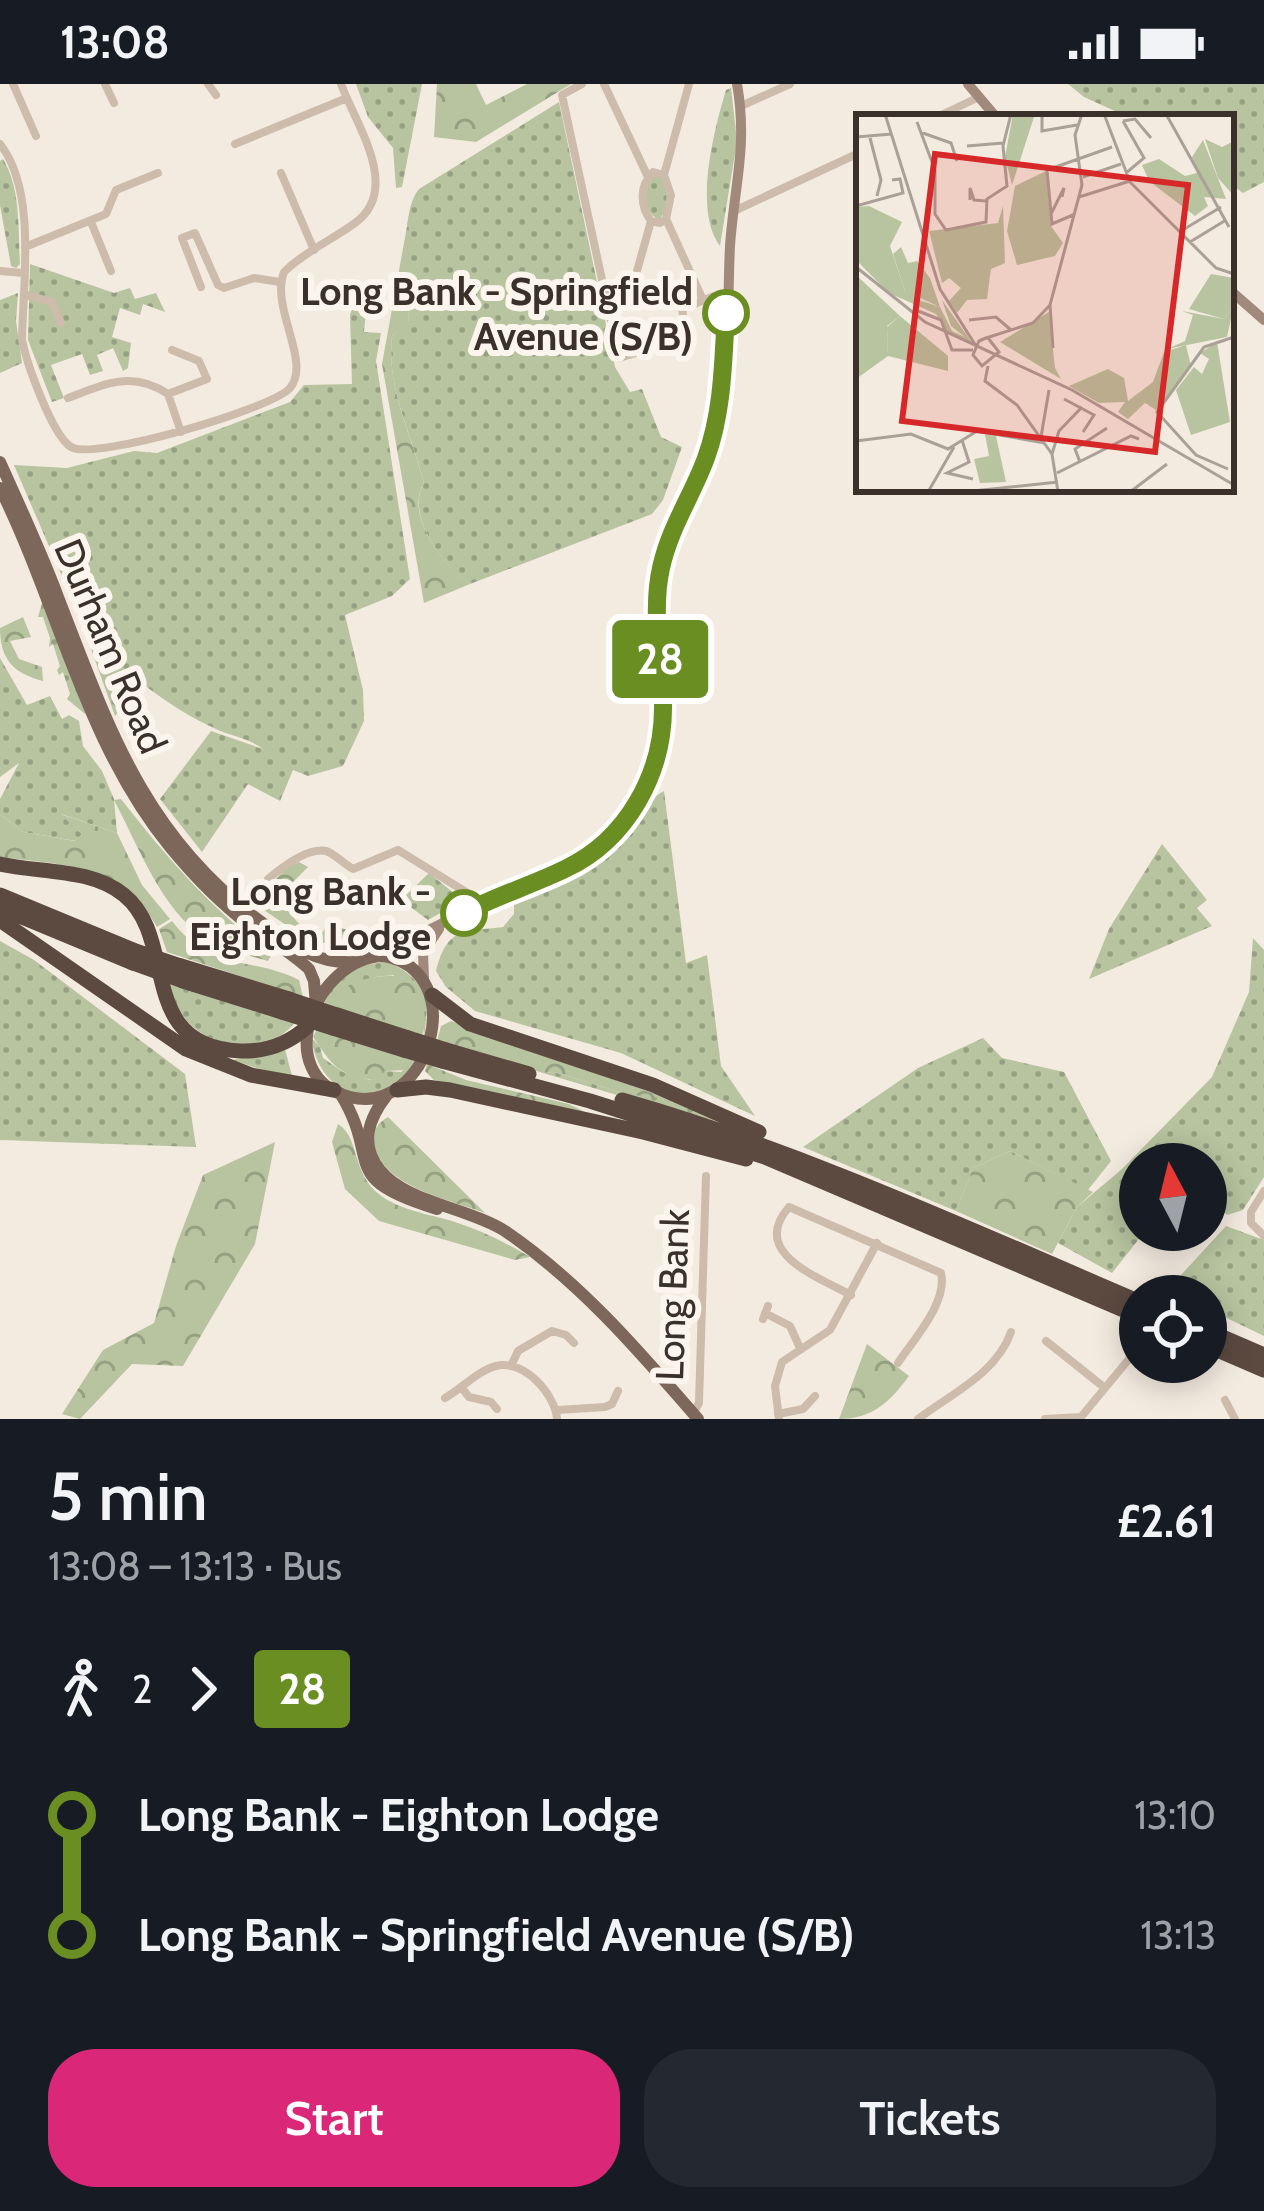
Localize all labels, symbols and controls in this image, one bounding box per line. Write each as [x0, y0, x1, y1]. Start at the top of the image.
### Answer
text: 13:08 [60, 15, 170, 69]
inset map [856, 114, 1234, 492]
place label: Long Bank - Springfield Avenue (S/B) [300, 267, 693, 360]
marker: Long Bank - Springfield Avenue (S/B) [704, 291, 748, 335]
street label: Durham Road [44, 532, 178, 760]
line badge: 28 [606, 620, 714, 698]
text: 28 [636, 633, 684, 685]
place label: Long Bank - Eighton Lodge [189, 867, 431, 960]
marker: Long Bank - Eighton Lodge [442, 891, 486, 935]
north arrow [1119, 1143, 1227, 1251]
map controls [1119, 1143, 1227, 1383]
street label: Long Bank [645, 1208, 699, 1382]
button: locate [1119, 1275, 1227, 1383]
text: 5 min [48, 1456, 208, 1537]
text: £2.61 [1117, 1494, 1216, 1548]
text: 13:08 – 13:13 · Bus [48, 1542, 342, 1590]
icon: walk [48, 1656, 114, 1722]
icon: forward [170, 1656, 236, 1722]
text: 28 [278, 1663, 326, 1715]
text: 2 [132, 1665, 152, 1713]
text: Long Bank - Eighton Lodge [138, 1788, 659, 1842]
text: 13:10 [1134, 1791, 1216, 1839]
text: Long Bank - Springfield Avenue (S/B) [138, 1908, 855, 1962]
text: 13:13 [1140, 1911, 1216, 1959]
button: Start [48, 2049, 620, 2187]
button: Tickets [644, 2049, 1216, 2187]

